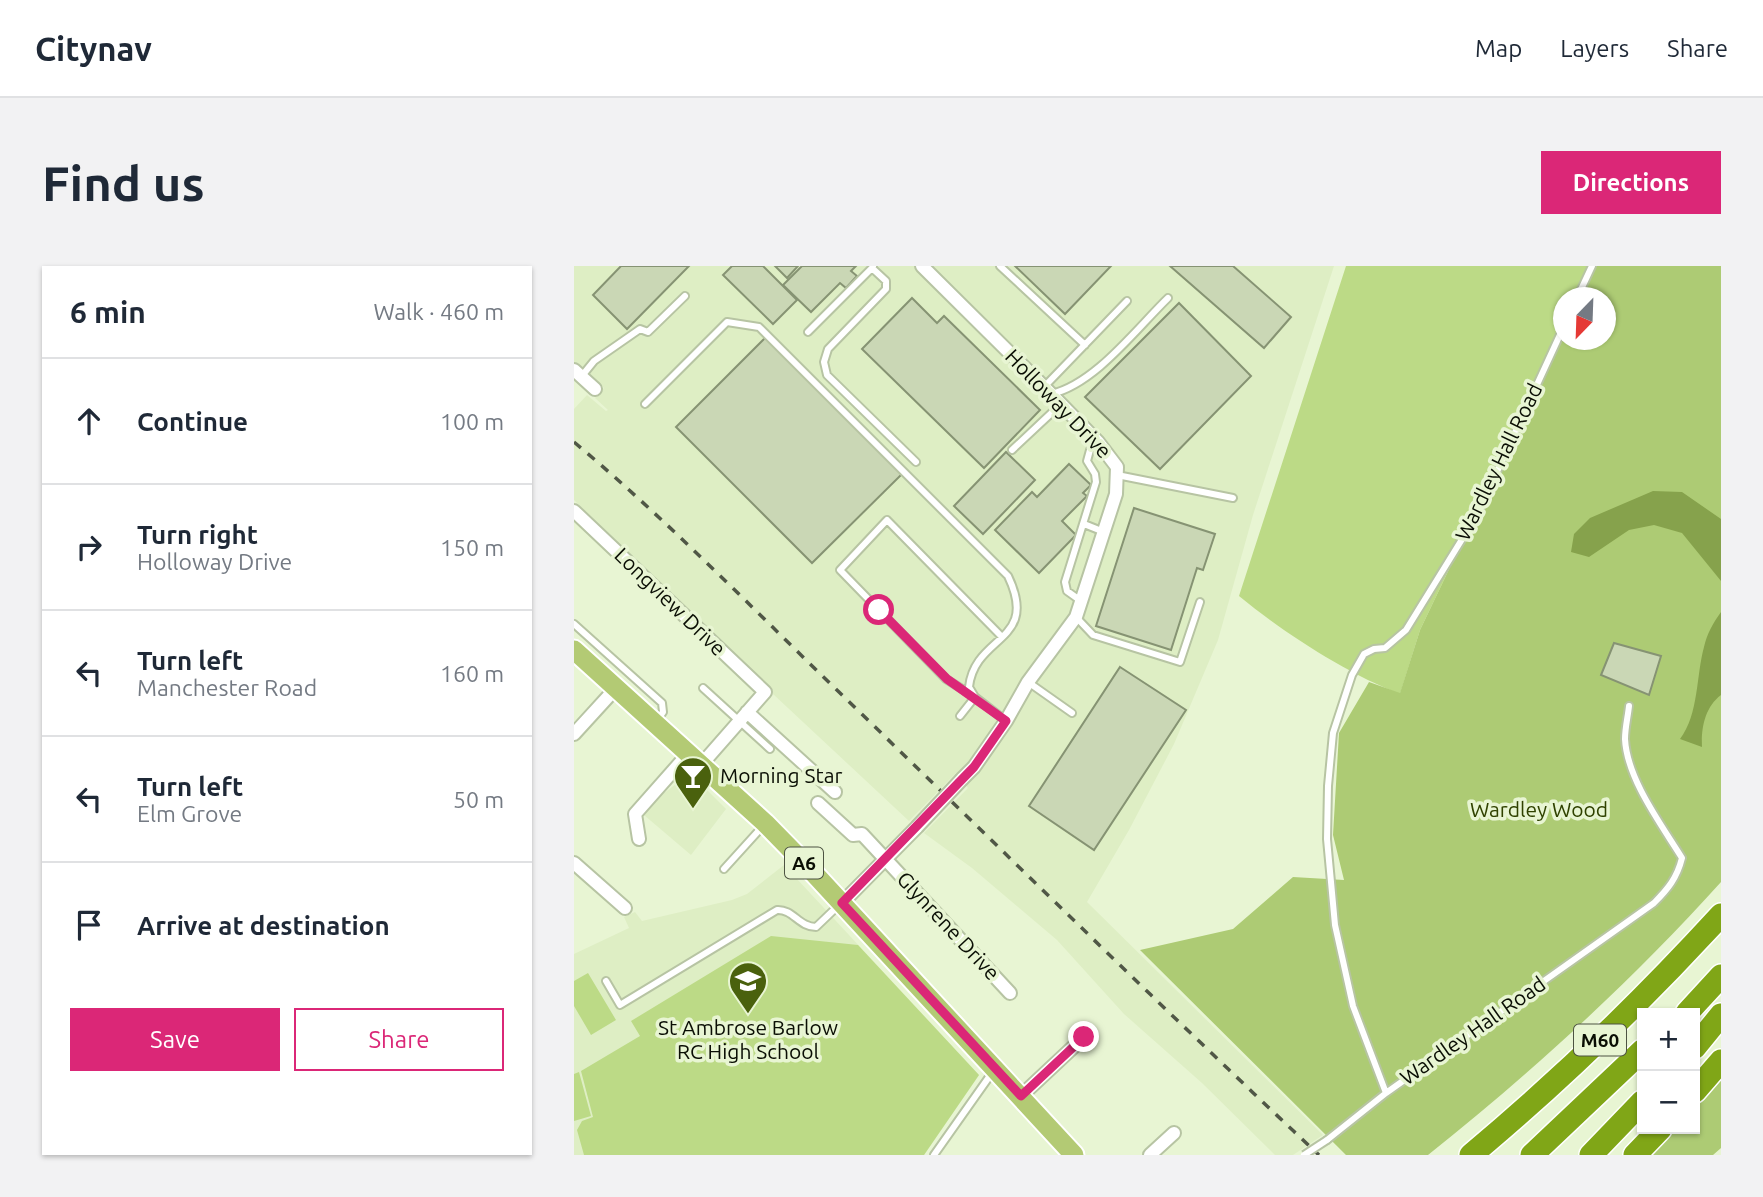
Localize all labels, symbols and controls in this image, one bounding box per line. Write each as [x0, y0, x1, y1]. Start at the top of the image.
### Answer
text: Citynav [35, 30, 152, 67]
text: Map [1475, 35, 1522, 62]
text: Layers [1560, 35, 1629, 62]
text: Share [1667, 35, 1728, 62]
button: Directions [1541, 151, 1721, 214]
text: Find us [42, 155, 205, 210]
north arrow [1553, 287, 1616, 350]
text: 6 min [70, 295, 146, 329]
text: Walk · 460 m [373, 299, 504, 324]
street label: Holloway Drive [1001, 344, 1117, 463]
street label: Wardley Hall Road [1450, 379, 1547, 544]
icon: ahead [70, 402, 108, 440]
text: Continue [137, 407, 248, 436]
text: 100 m [440, 409, 504, 434]
text: Turn right [137, 520, 258, 549]
icon: right [70, 528, 108, 566]
text: 150 m [440, 535, 504, 560]
street label: Longview Drive [610, 542, 731, 660]
text: Holloway Drive [137, 549, 292, 574]
route start [863, 594, 894, 625]
text: Turn left [137, 646, 243, 675]
icon: left [70, 654, 108, 692]
text: 160 m [440, 661, 504, 686]
text: Manchester Road [137, 675, 317, 700]
bar icon: Morning Star [672, 755, 714, 810]
place label: Morning Star [720, 763, 842, 787]
text: Turn left [137, 772, 243, 801]
icon: left [70, 780, 108, 818]
text: 50 m [453, 787, 504, 812]
park label: Wardley Wood [1470, 797, 1608, 821]
text: Elm Grove [137, 801, 242, 826]
road number: A6 [785, 848, 823, 878]
street label: Glynrene Drive [893, 866, 1005, 984]
icon: arrive [70, 906, 108, 944]
text: Arrive at destination [137, 911, 390, 940]
school or university icon: St Ambrose Barlow RC High School [727, 960, 769, 1015]
street label: Wardley Hall Road [1395, 971, 1550, 1089]
button: Save [70, 1008, 280, 1071]
button: Share [294, 1008, 504, 1071]
map controls [1637, 1008, 1700, 1134]
button: + [1637, 1008, 1700, 1071]
place label: St Ambrose Barlow RC High School [658, 1015, 838, 1063]
route end [1068, 1021, 1099, 1052]
road number: M60 [1574, 1024, 1626, 1056]
button: − [1637, 1071, 1700, 1134]

